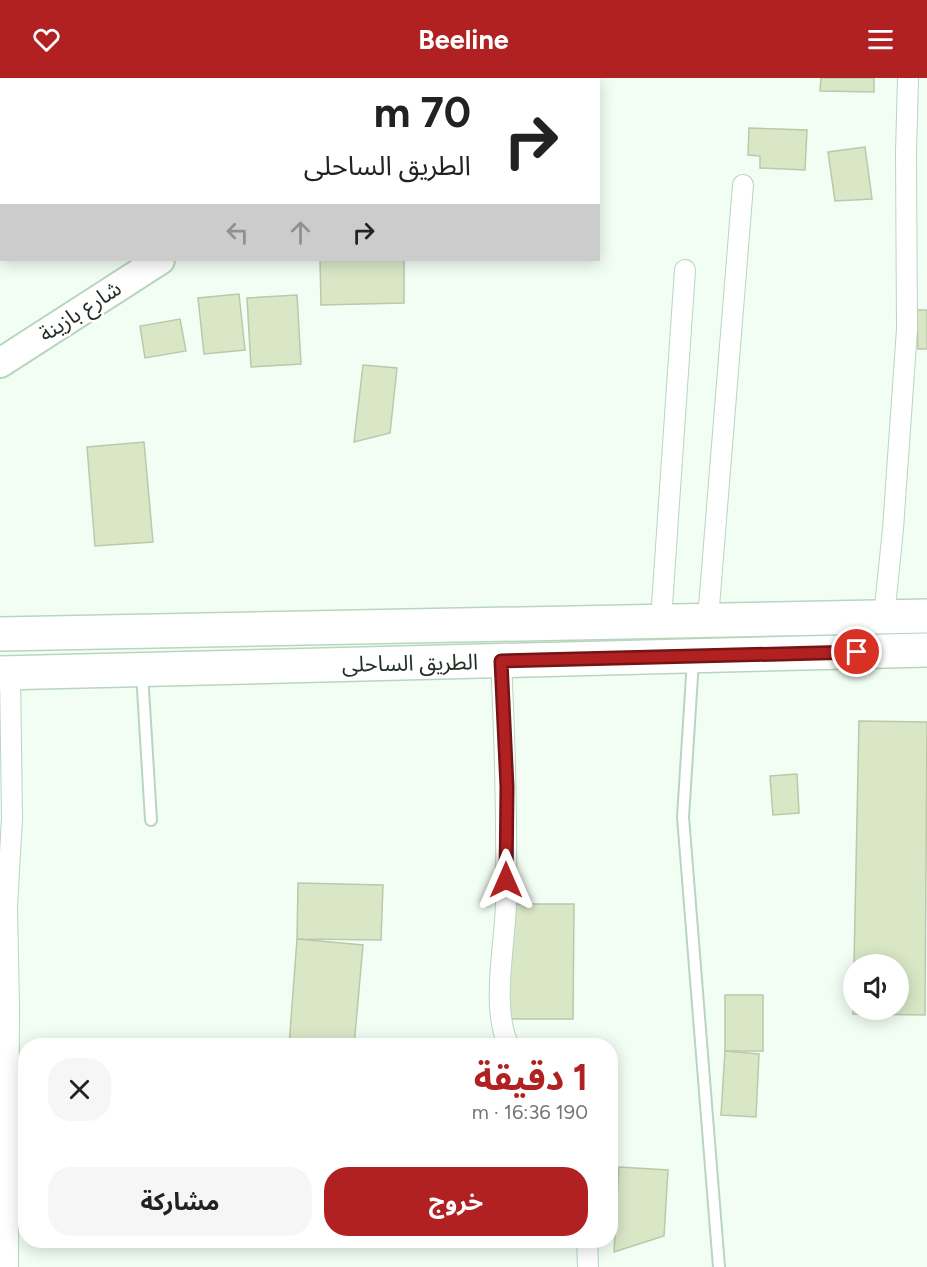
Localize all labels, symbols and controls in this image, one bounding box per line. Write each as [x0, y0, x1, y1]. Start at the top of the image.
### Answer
icon: heart [30, 23, 63, 56]
text: Beeline [418, 23, 509, 56]
icon: menu [864, 23, 897, 56]
text: 70 m [374, 87, 471, 138]
icon: right [492, 102, 570, 180]
text: الطريق الساحلى [304, 149, 471, 182]
icon: left [221, 216, 254, 249]
icon: ahead [284, 216, 317, 249]
icon: right [347, 216, 380, 249]
street label: شارع بازينة [34, 274, 128, 350]
pin [831, 626, 882, 677]
icon: arrive [840, 635, 873, 668]
street label: الطريق الساحلى [342, 648, 478, 678]
position arrow [474, 848, 538, 912]
map controls [843, 954, 909, 1020]
button: sound [843, 954, 909, 1020]
text: 1 دقيقة [474, 1056, 588, 1099]
button: close [48, 1058, 111, 1121]
text: 190 m · 16:36 [472, 1100, 588, 1124]
button: مشاركة [48, 1167, 312, 1236]
button: خروج [324, 1167, 588, 1236]

